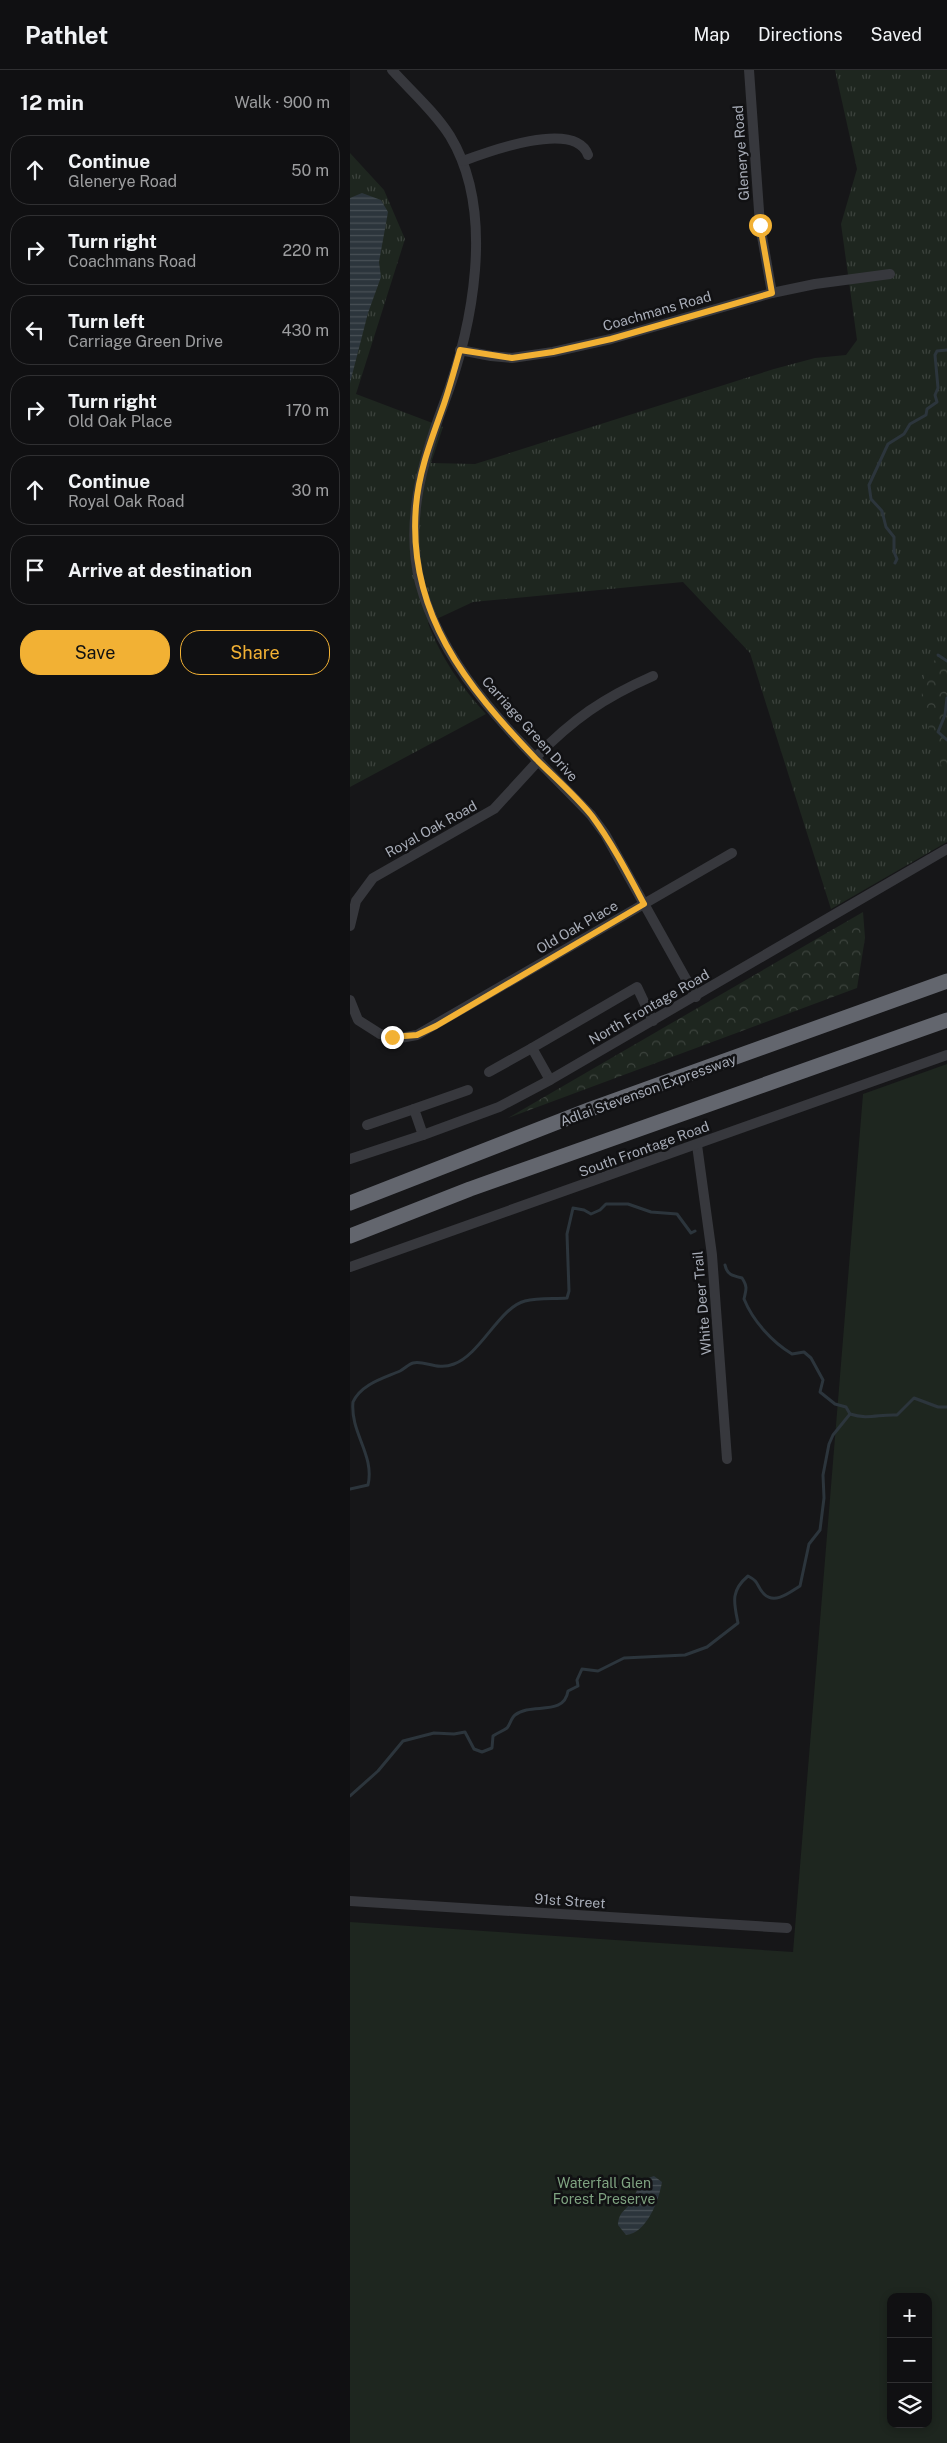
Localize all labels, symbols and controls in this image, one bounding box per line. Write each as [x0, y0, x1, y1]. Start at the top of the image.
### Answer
text: Pathlet [25, 21, 108, 49]
text: Map [693, 24, 730, 45]
text: Directions [758, 24, 843, 45]
text: Saved [871, 24, 922, 45]
text: 12 min [20, 90, 84, 115]
text: Walk · 900 m [234, 93, 330, 112]
street label: Glenerye Road [730, 105, 752, 201]
text: Continue [68, 150, 150, 172]
icon: ahead [21, 156, 49, 184]
text: 50 m [291, 161, 329, 180]
text: Glenerye Road [68, 172, 177, 191]
route start [749, 214, 772, 237]
text: Turn right [68, 230, 157, 252]
icon: right [21, 236, 49, 264]
text: 220 m [282, 241, 329, 260]
text: Coachmans Road [68, 252, 196, 271]
street label: Coachmans Road [601, 288, 713, 334]
text: Turn left [68, 310, 145, 332]
icon: left [21, 316, 49, 344]
text: 430 m [281, 321, 329, 340]
text: Carriage Green Drive [68, 332, 223, 351]
text: Turn right [68, 390, 157, 412]
icon: right [21, 396, 49, 424]
text: 170 m [286, 401, 329, 420]
text: Old Oak Place [68, 412, 172, 431]
text: Continue [68, 470, 150, 492]
icon: ahead [21, 476, 49, 504]
text: 30 m [292, 481, 329, 500]
text: Royal Oak Road [68, 492, 185, 511]
icon: arrive [21, 556, 49, 584]
text: Arrive at destination [68, 559, 252, 581]
button: Save [20, 630, 170, 675]
button: Share [180, 630, 330, 675]
street label: Carriage Green Drive [479, 673, 581, 785]
street label: Royal Oak Road [382, 797, 480, 861]
street label: Old Oak Place [533, 897, 621, 957]
street label: North Frontage Road [586, 966, 712, 1048]
route end [381, 1026, 404, 1049]
street label: Adlai Stevenson Expressway [558, 1050, 739, 1129]
street label: South Frontage Road [577, 1118, 711, 1180]
street label: White Deer Trail [689, 1250, 715, 1356]
street label: 91st Street [534, 1891, 606, 1911]
park label: Waterfall Glen Forest Preserve [553, 2175, 655, 2207]
map controls [887, 2293, 932, 2428]
button: + [887, 2293, 932, 2338]
button: − [887, 2338, 932, 2383]
button: layers [887, 2383, 932, 2428]

